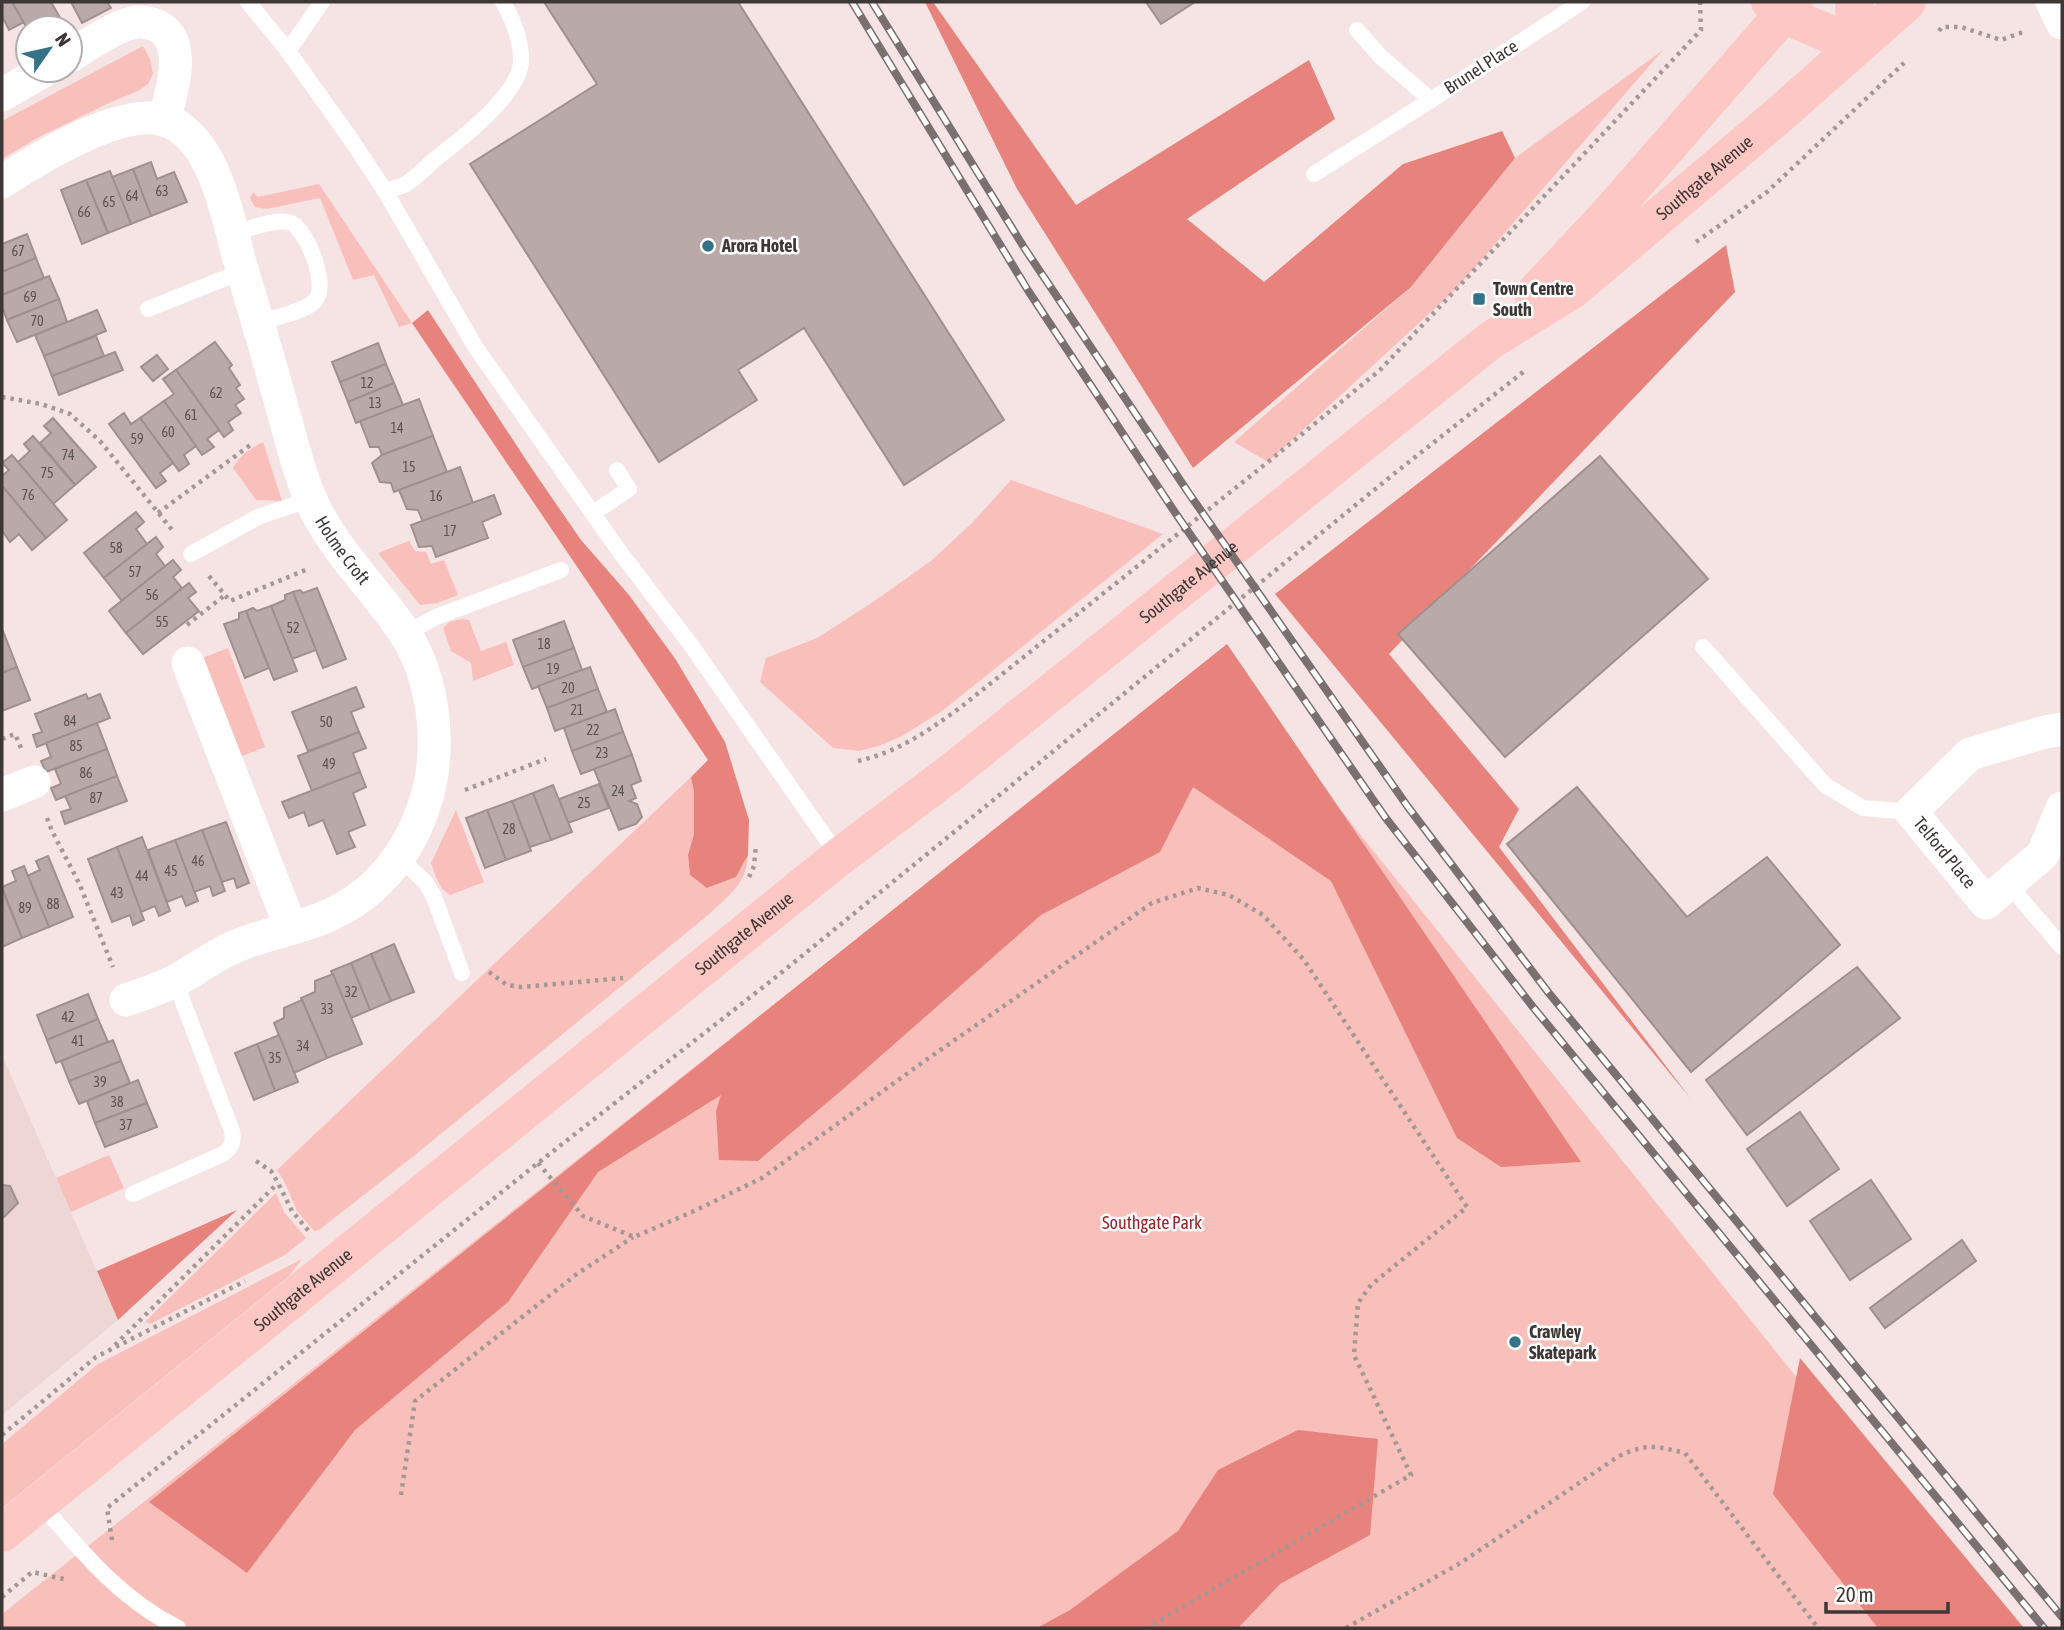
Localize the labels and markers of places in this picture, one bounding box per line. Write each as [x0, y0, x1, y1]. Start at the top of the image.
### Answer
place label: Arora Hotel [721, 235, 797, 256]
marker: Arora Hotel [700, 238, 716, 254]
place label: Town Centre South [1493, 278, 1574, 320]
marker: Town Centre South [1471, 291, 1487, 307]
place label: Crawley Skatepark [1529, 1321, 1597, 1363]
marker: Crawley Skatepark [1507, 1334, 1523, 1350]

